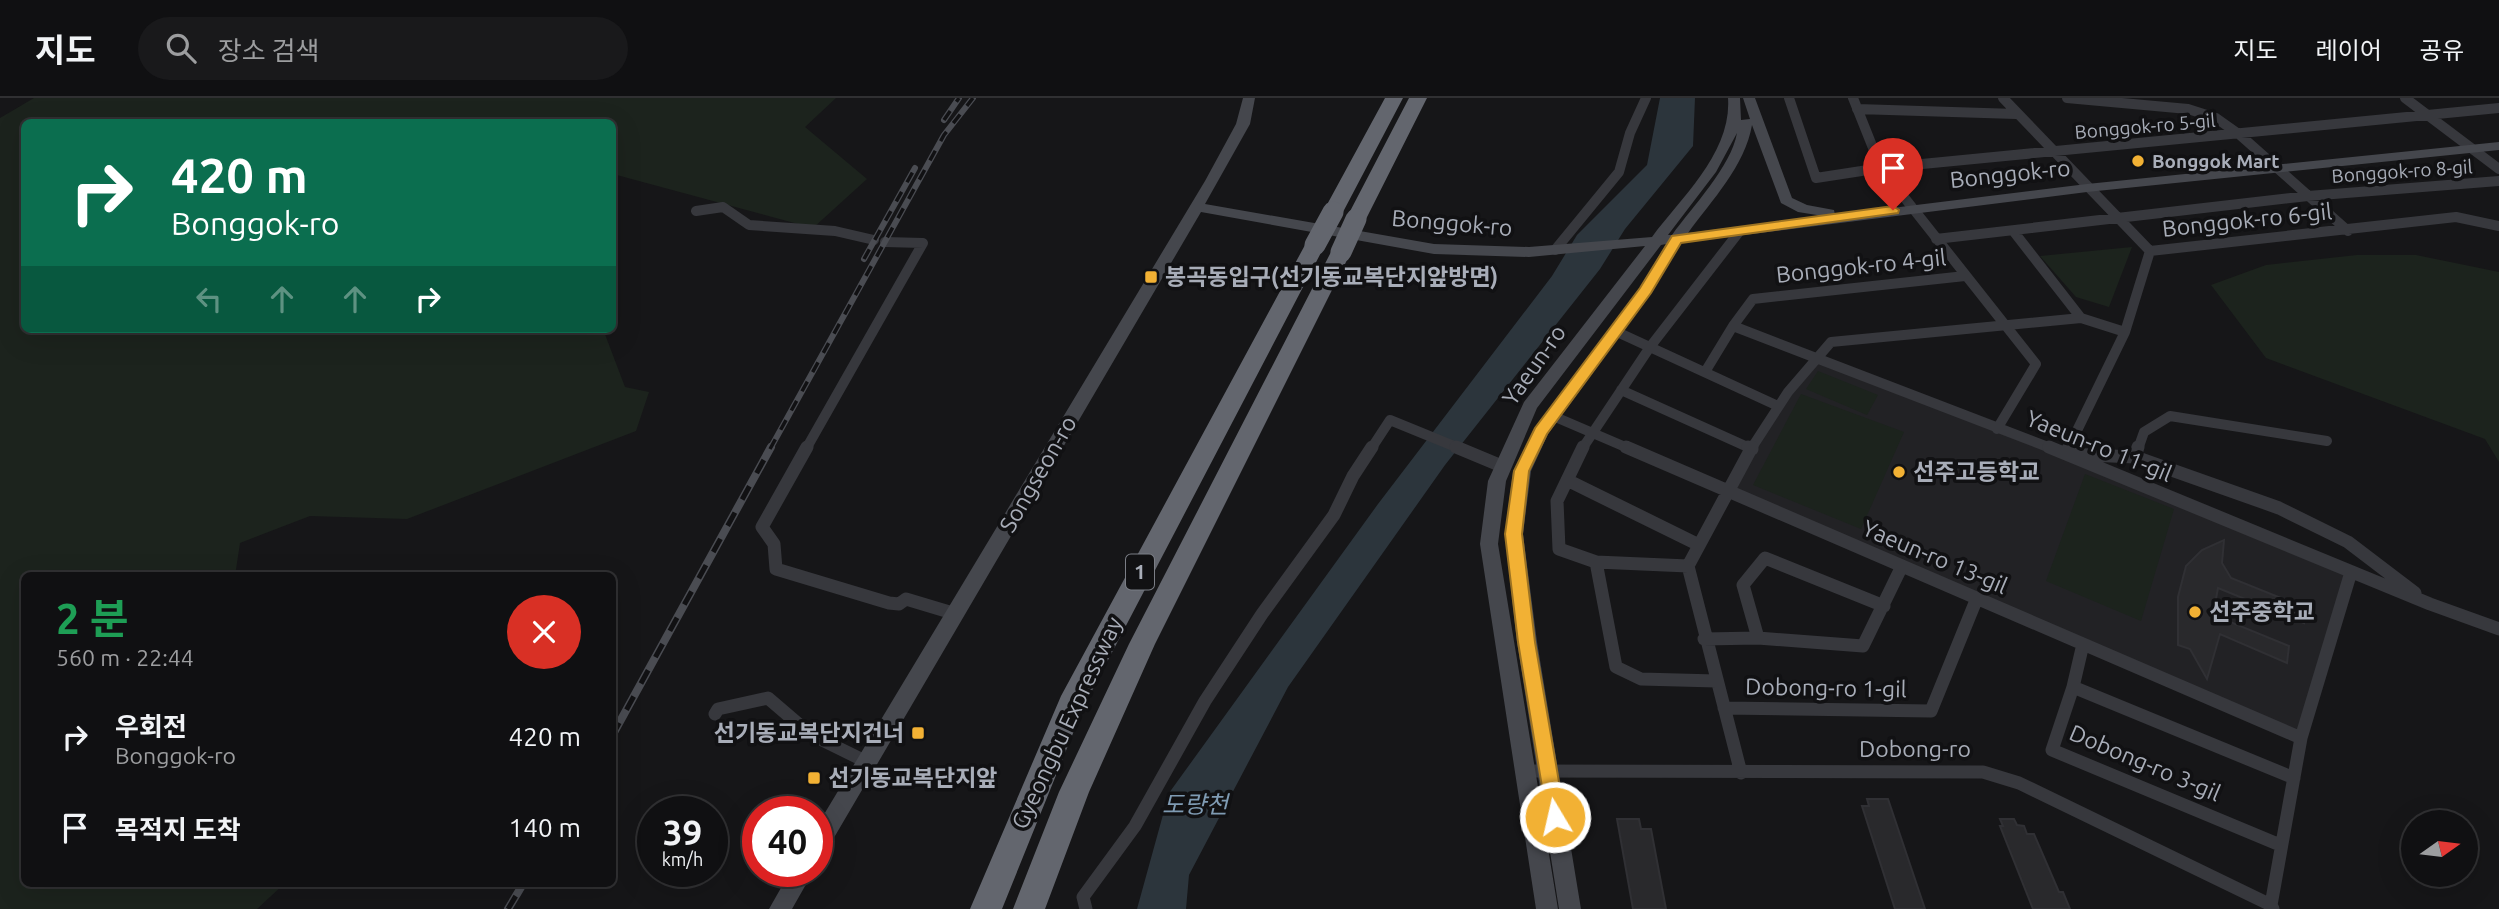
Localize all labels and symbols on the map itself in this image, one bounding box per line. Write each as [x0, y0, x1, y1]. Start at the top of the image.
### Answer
street label: Bonggok-ro 5-gil [2074, 109, 2216, 143]
pin [1863, 138, 1923, 210]
place label: Bonggok Mart [2152, 150, 2279, 172]
marker: Bonggok Mart [2130, 153, 2146, 169]
street label: Bonggok-ro [1948, 155, 2071, 192]
street label: Bonggok-ro 8-gil [2331, 155, 2473, 187]
street label: Bonggok-ro 6-gil [2161, 198, 2333, 241]
street label: Bonggok-ro [1391, 205, 1513, 240]
street label: Bonggok-ro 4-gil [1775, 244, 1947, 287]
place label: 봉곡동입구(선기동교복단지앞방면) [1165, 264, 1498, 290]
marker: 봉곡동입구(선기동교복단지앞방면) [1143, 269, 1159, 285]
street label: Yaeun-ro [1497, 320, 1570, 410]
street label: Yaeun-ro 11-gil [2023, 405, 2176, 486]
street label: Songseon-ro [994, 411, 1081, 536]
place label: 선주고등학교 [1913, 459, 2040, 484]
marker: 선주고등학교 [1891, 464, 1907, 480]
street label: Yaeun-ro 13-gil [1859, 515, 2011, 598]
road number: 1 [1126, 554, 1154, 589]
place label: 선주중학교 [2209, 599, 2315, 624]
marker: 선주중학교 [2187, 604, 2203, 620]
street label: Gyeongbu Expressway [1006, 613, 1127, 833]
street label: Dobong-ro 1-gil [1745, 674, 1907, 701]
street label: Dobong-ro 3-gil [2066, 719, 2224, 806]
place label: 선기동교복단지건너 [714, 720, 904, 745]
marker: 선기동교복단지건너 [910, 725, 926, 741]
street label: Dobong-ro [1859, 736, 1971, 761]
place label: 선기동교복단지앞 [828, 765, 997, 790]
marker: 선기동교복단지앞 [806, 770, 822, 786]
position arrow [1518, 780, 1592, 854]
water label: 도량천 [1162, 791, 1231, 818]
speed limit sign: 40 [742, 796, 833, 887]
north arrow [2401, 810, 2478, 887]

